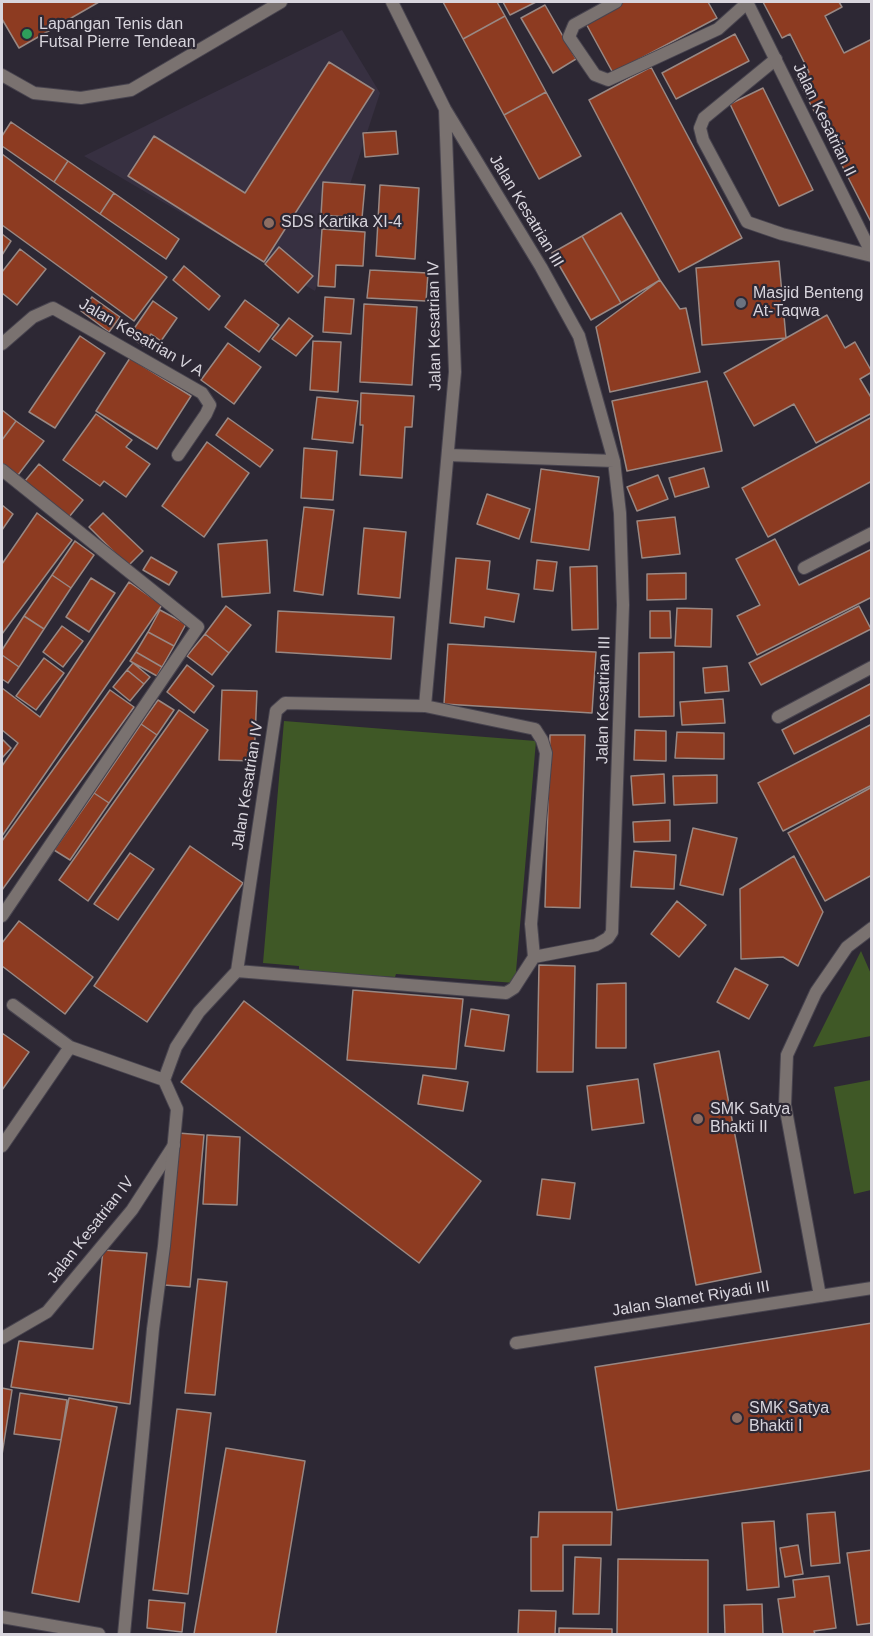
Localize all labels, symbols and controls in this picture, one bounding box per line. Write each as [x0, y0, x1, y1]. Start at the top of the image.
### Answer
place label: Lapangan Tenis dan Futsal Pierre Tendean [39, 15, 196, 53]
marker: Lapangan Tenis dan Futsal Pierre Tendean [20, 27, 34, 41]
street label: Jalan Kesatrian II [788, 60, 860, 180]
street label: Jalan Kesatrian III [485, 151, 567, 271]
place label: SDS Kartika XI-4 [281, 213, 402, 233]
marker: SDS Kartika XI-4 [262, 216, 276, 230]
street label: Jalan Kesatrian IV [424, 261, 446, 391]
place label: Masjid Benteng At-Taqwa [753, 284, 863, 322]
street label: Jalan Kesatrian V A [75, 295, 207, 381]
marker: Masjid Benteng At-Taqwa [734, 296, 748, 310]
street label: Jalan Kesatrian III [593, 636, 615, 764]
street label: Jalan Kesatrian IV [228, 720, 268, 852]
place label: SMK Satya Bhakti II [710, 1100, 790, 1138]
marker: SMK Satya Bhakti II [691, 1112, 705, 1126]
street label: Jalan Kesatrian IV [43, 1173, 139, 1287]
street label: Jalan Slamet Riyadi III [611, 1277, 771, 1321]
place label: SMK Satya Bhakti I [749, 1399, 829, 1437]
marker: SMK Satya Bhakti I [730, 1411, 744, 1425]

